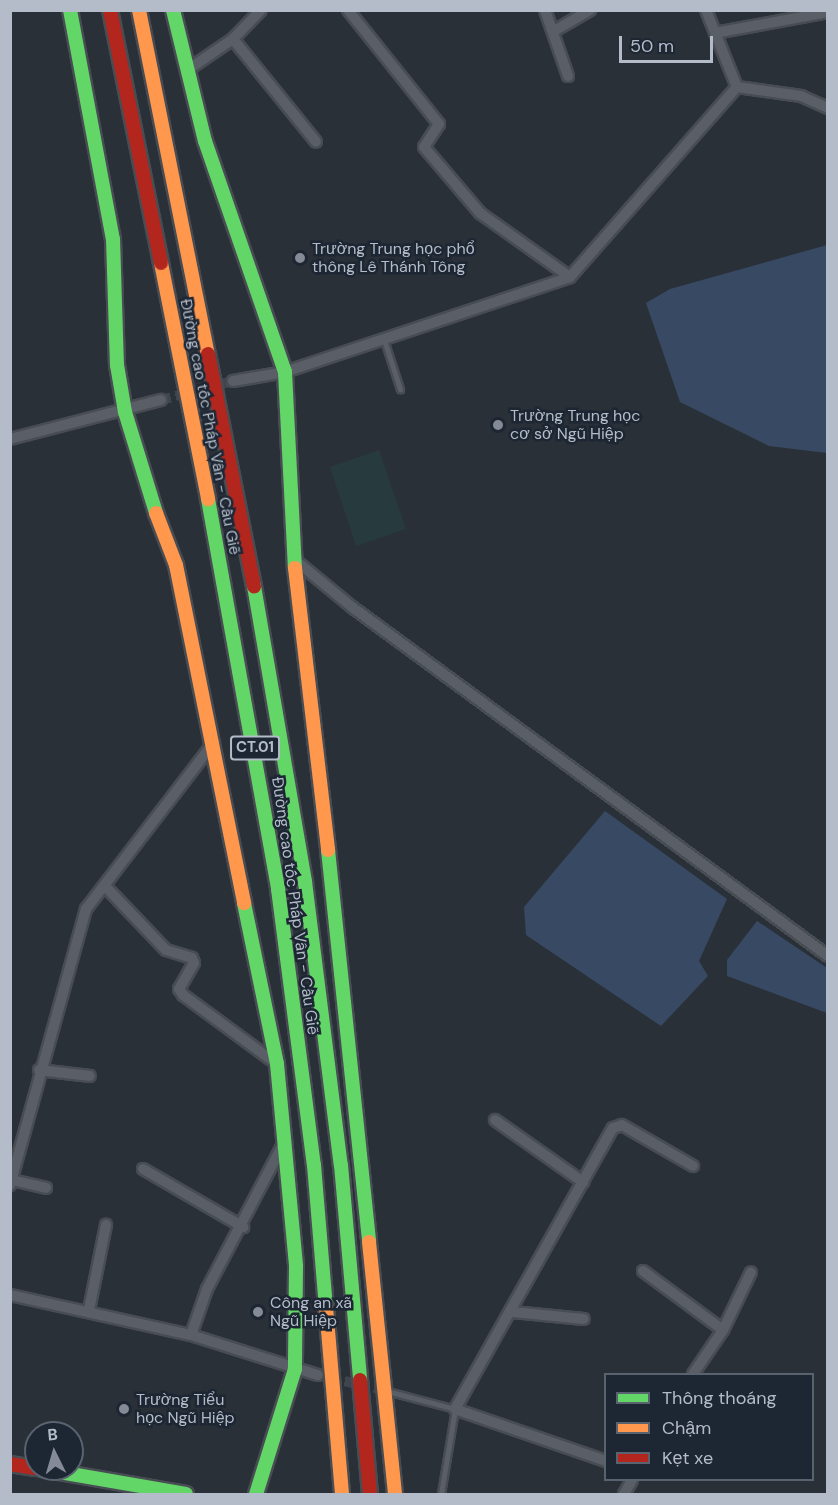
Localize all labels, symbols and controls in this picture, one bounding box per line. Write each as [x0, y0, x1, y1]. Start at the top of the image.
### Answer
scale bar [622, 24, 716, 62]
text: 50 m [630, 34, 674, 58]
place label: Trường Trung học phổ thông Lê Thánh Tông [312, 239, 475, 277]
marker: Trường Trung học phổ thông Lê Thánh Tông [293, 251, 307, 265]
street label: Đường cao tốc Pháp Vân - Cầu Giẽ [176, 297, 244, 557]
place label: Trường Trung học cơ sở Ngũ Hiệp [510, 406, 640, 444]
marker: Trường Trung học cơ sở Ngũ Hiệp [491, 418, 505, 432]
road number: CT.01 [230, 736, 280, 760]
street label: Đường cao tốc Pháp Vân - Cầu Giẽ [267, 776, 323, 1036]
place label: Công an xã Ngũ Hiệp [270, 1293, 352, 1331]
marker: Công an xã Ngũ Hiệp [251, 1305, 265, 1319]
legend [604, 1373, 814, 1481]
text: Thông thoáng [662, 1386, 777, 1410]
place label: Trường Tiểu học Ngũ Hiệp [136, 1390, 235, 1428]
marker: Trường Tiểu học Ngũ Hiệp [117, 1402, 131, 1416]
text: Chậm [662, 1416, 711, 1440]
north arrow [24, 1421, 84, 1481]
text: B [47, 1424, 59, 1445]
text: Kẹt xe [662, 1446, 713, 1470]

